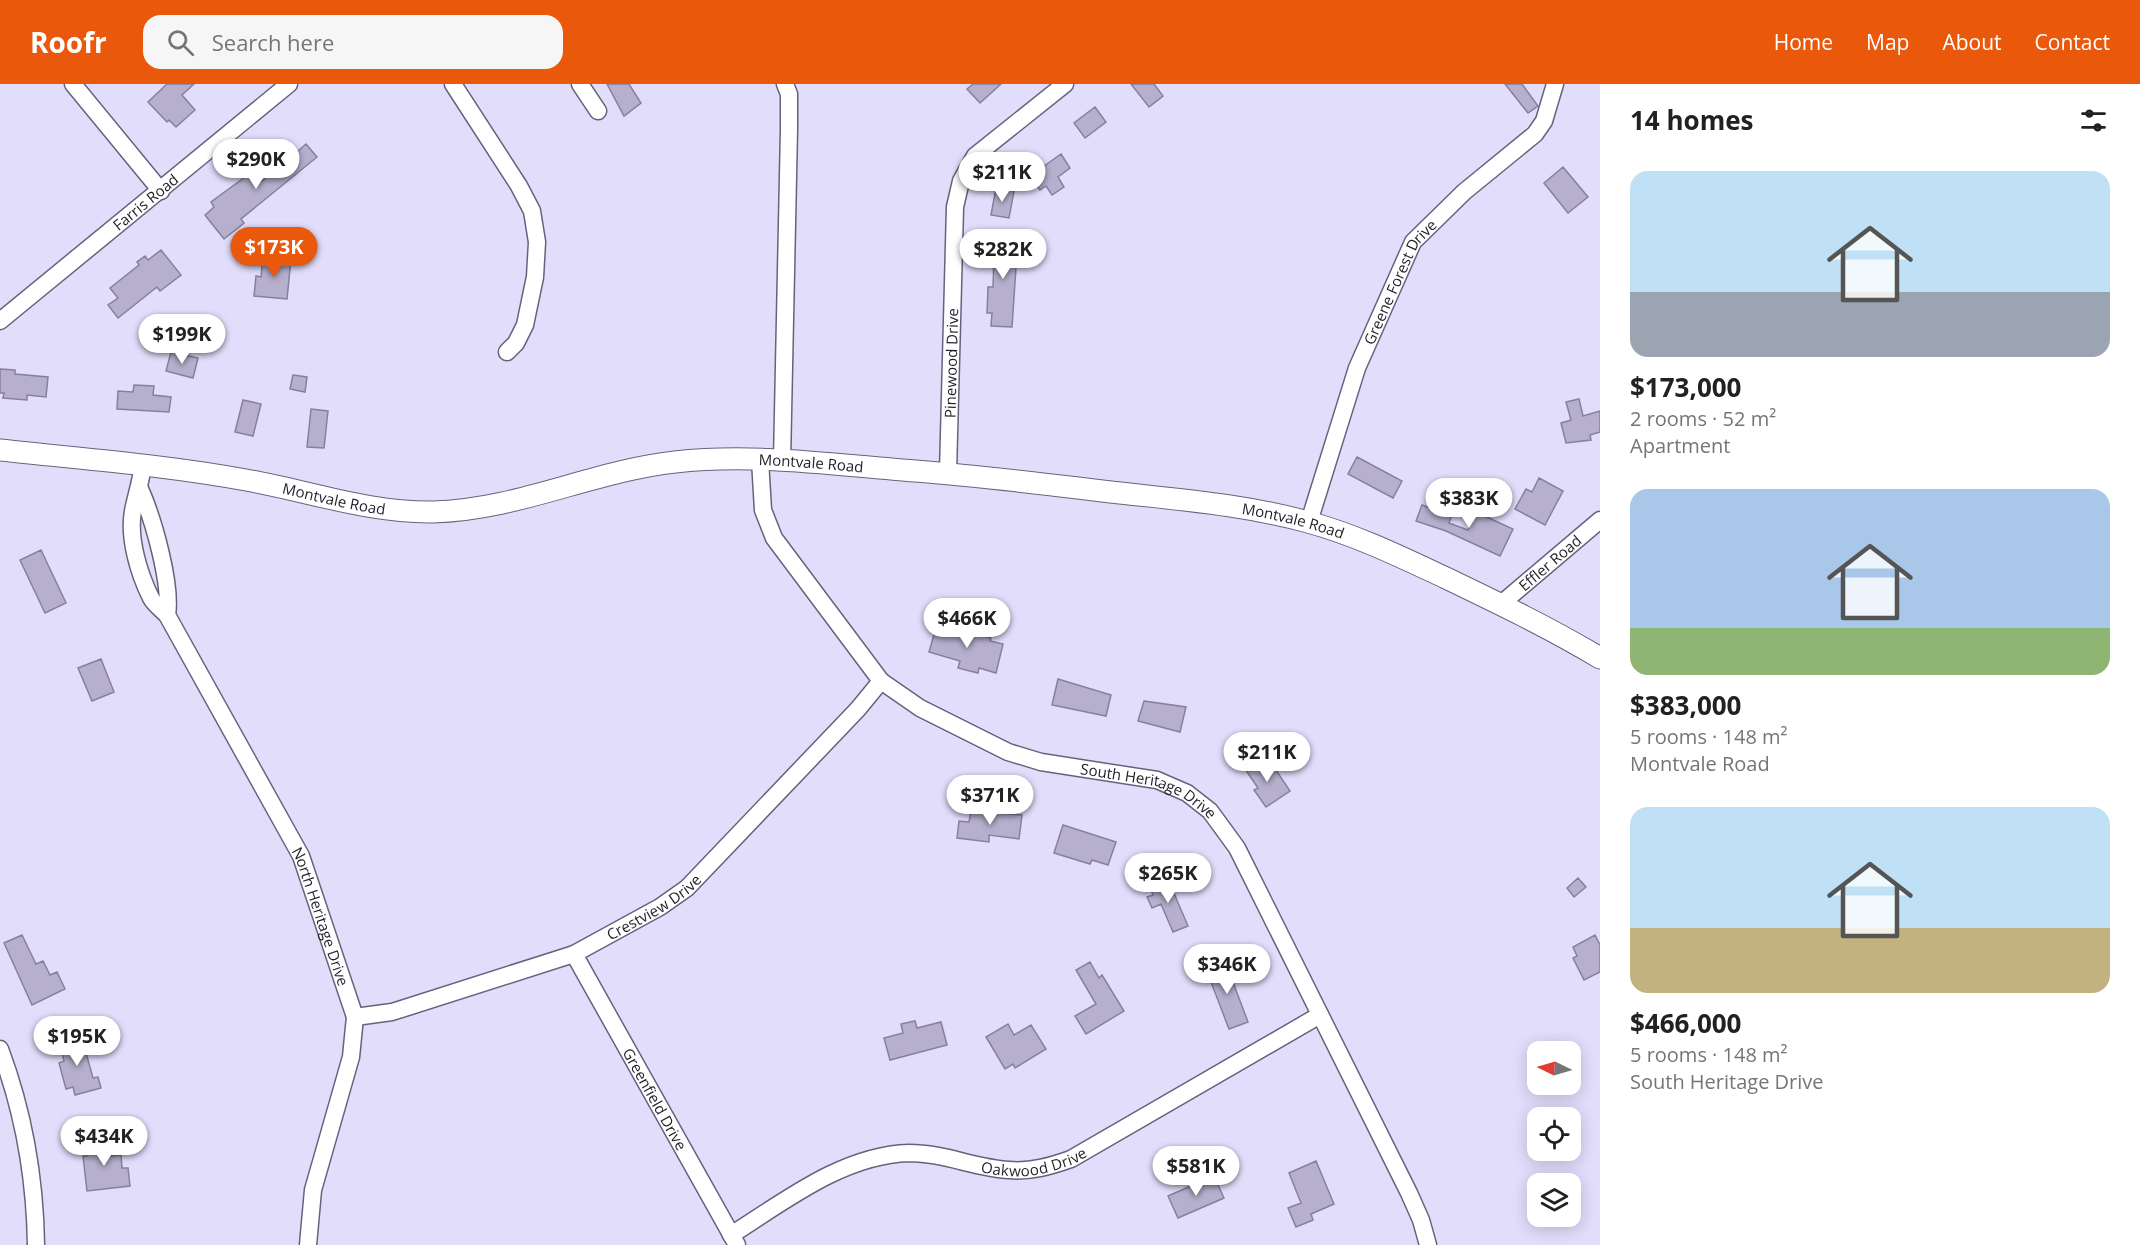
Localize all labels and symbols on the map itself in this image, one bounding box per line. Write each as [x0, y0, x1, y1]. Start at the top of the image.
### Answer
pin: $290K [214, 139, 298, 190]
pin: $211K [960, 152, 1044, 203]
street label: Farris Road [108, 169, 182, 235]
street label: Greene Forest Drive [1359, 215, 1441, 348]
pin: $173K [232, 227, 316, 278]
pin: $282K [961, 229, 1045, 280]
street label: Pinewood Drive [939, 308, 962, 418]
pin: $199K [140, 314, 224, 365]
street label: Montvale Road [758, 449, 864, 476]
street label: Montvale Road [281, 478, 387, 519]
pin: $383K [1427, 478, 1511, 529]
street label: Montvale Road [1240, 498, 1347, 543]
street label: Effler Road [1514, 530, 1585, 595]
pin: $466K [925, 598, 1009, 649]
pin: $211K [1225, 732, 1309, 783]
street label: South Heritage Drive [1079, 758, 1222, 822]
pin: $371K [948, 775, 1032, 826]
street label: North Heritage Drive [288, 843, 354, 988]
pin: $265K [1126, 853, 1210, 904]
street label: Crestview Drive [603, 870, 705, 944]
pin: $346K [1185, 944, 1269, 995]
pin: $195K [35, 1016, 119, 1067]
north arrow [1527, 1041, 1581, 1095]
street label: Greenfield Drive [619, 1044, 692, 1153]
pin: $434K [62, 1116, 146, 1167]
street label: Oakwood Drive [980, 1142, 1090, 1181]
pin: $581K [1154, 1146, 1238, 1197]

